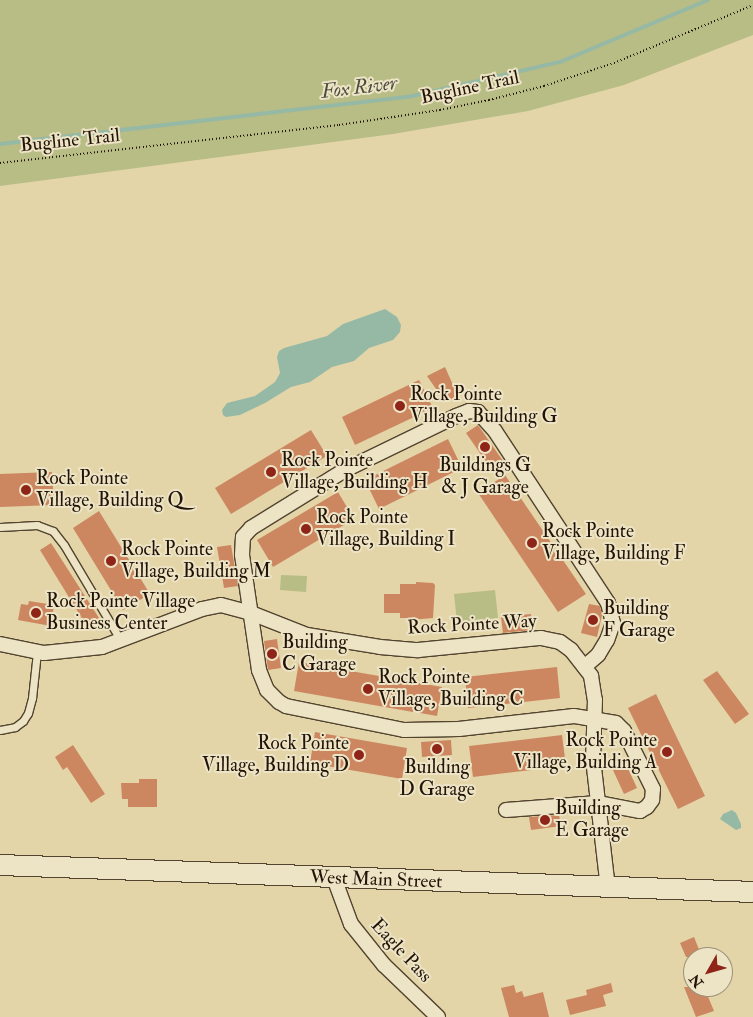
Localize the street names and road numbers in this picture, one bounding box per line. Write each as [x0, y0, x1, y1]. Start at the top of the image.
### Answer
street label: Bugline Trail [419, 66, 521, 110]
street label: Bugline Trail [19, 124, 121, 158]
street label: Rock Pointe Way [407, 610, 537, 640]
street label: West Main Street [309, 866, 443, 894]
street label: Eagle Pass [366, 914, 436, 988]

